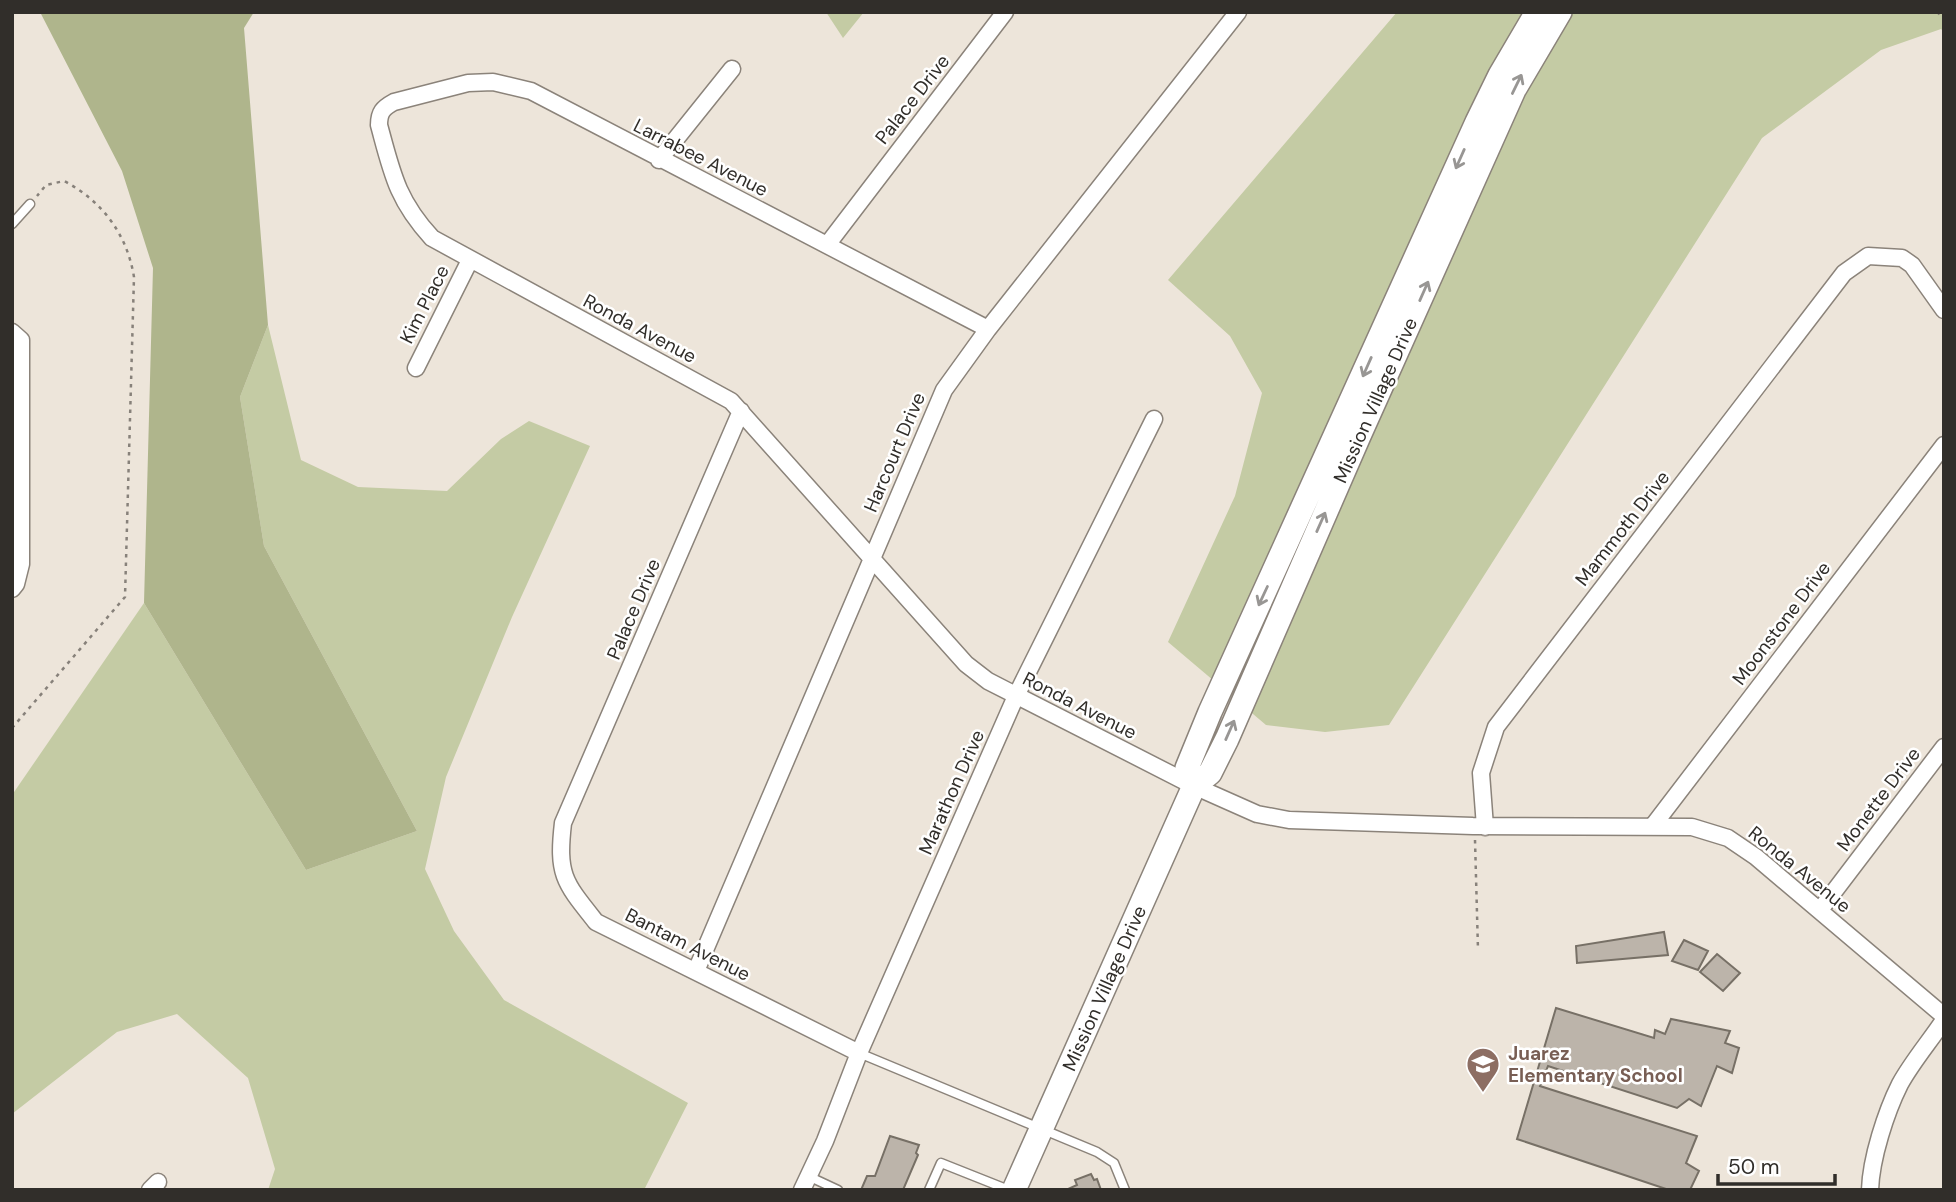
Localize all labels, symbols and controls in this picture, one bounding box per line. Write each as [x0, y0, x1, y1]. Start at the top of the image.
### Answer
street label: Palace Drive [870, 49, 955, 149]
one-way arrow [1511, 74, 1525, 95]
street label: Larrabee Avenue [629, 113, 772, 202]
one-way arrow [1453, 149, 1466, 170]
street label: Kim Place [394, 261, 455, 348]
one-way arrow [1418, 281, 1431, 303]
street label: Ronda Avenue [579, 288, 701, 369]
street label: Mission Village Drive [1328, 314, 1423, 487]
one-way arrow [1360, 356, 1373, 377]
street label: Harcourt Drive [858, 389, 931, 516]
street label: Mammoth Drive [1570, 466, 1675, 591]
one-way arrow [1315, 511, 1328, 533]
street label: Palace Drive [601, 555, 666, 663]
street label: Moonstone Drive [1727, 556, 1836, 690]
one-way arrow [1256, 585, 1269, 606]
street label: Ronda Avenue [1019, 666, 1141, 745]
one-way arrow [1225, 720, 1238, 741]
street label: Marathon Drive [913, 726, 990, 859]
street label: Monette Drive [1831, 742, 1926, 856]
street label: Ronda Avenue [1743, 820, 1856, 918]
street label: Bantam Avenue [621, 902, 754, 987]
street label: Mission Village Drive [1057, 902, 1152, 1075]
place label: Juarez Elementary School [1508, 1041, 1683, 1088]
school or university icon: Juarez Elementary School [1464, 1045, 1502, 1094]
scale bar [1718, 1142, 1835, 1186]
text: 50 m [1728, 1153, 1779, 1181]

